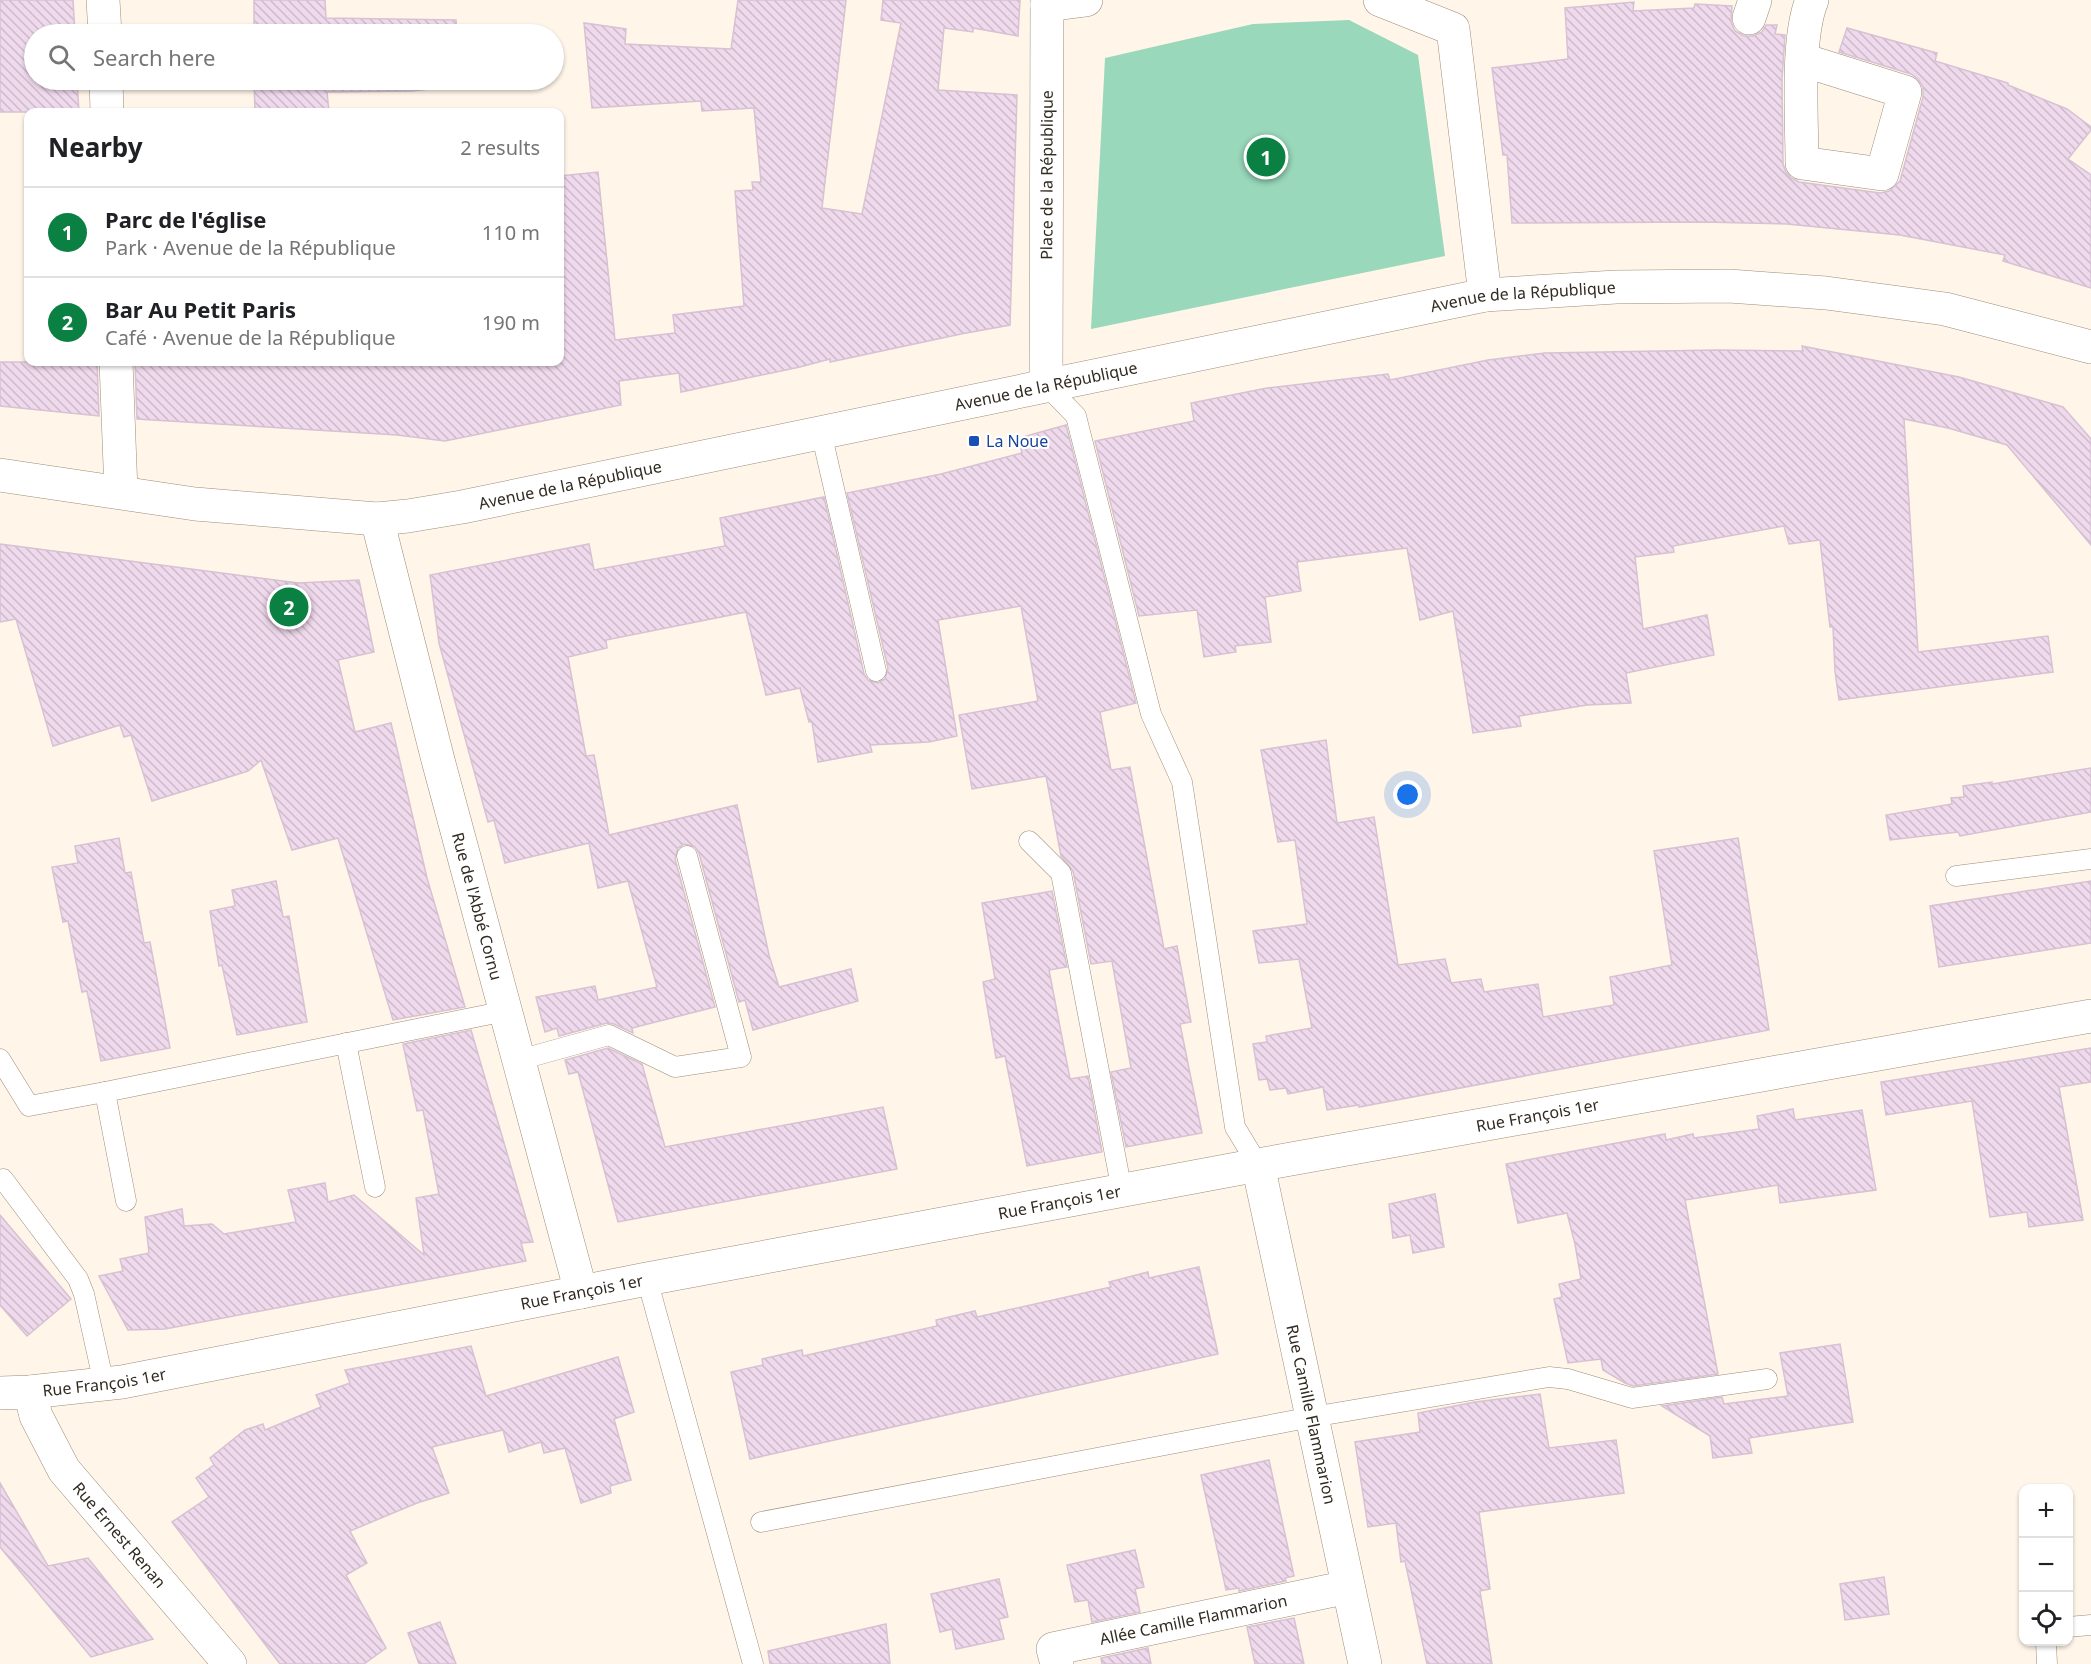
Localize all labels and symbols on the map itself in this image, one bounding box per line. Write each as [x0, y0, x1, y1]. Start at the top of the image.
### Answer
street label: Place de la République [1035, 90, 1058, 260]
pin: 1 [1246, 134, 1286, 180]
street label: Avenue de la République [1428, 276, 1616, 317]
street label: Avenue de la République [952, 356, 1139, 416]
place label: La Noue [986, 430, 1048, 452]
marker: La Noue [967, 434, 981, 448]
street label: Avenue de la République [477, 455, 664, 514]
pin: 2 [270, 584, 308, 630]
your location [1393, 780, 1422, 809]
street label: Rue de l'Abbé Cornu [447, 830, 508, 982]
street label: Rue François 1er [1474, 1093, 1601, 1137]
street label: Rue François 1er [996, 1180, 1123, 1224]
street label: Rue François 1er [518, 1269, 645, 1315]
street label: Rue Camille Flammarion [1281, 1322, 1341, 1506]
street label: Rue François 1er [41, 1363, 168, 1402]
street label: Rue Ernest Renan [68, 1477, 171, 1593]
street label: Allée Camille Flammarion [1098, 1589, 1289, 1650]

